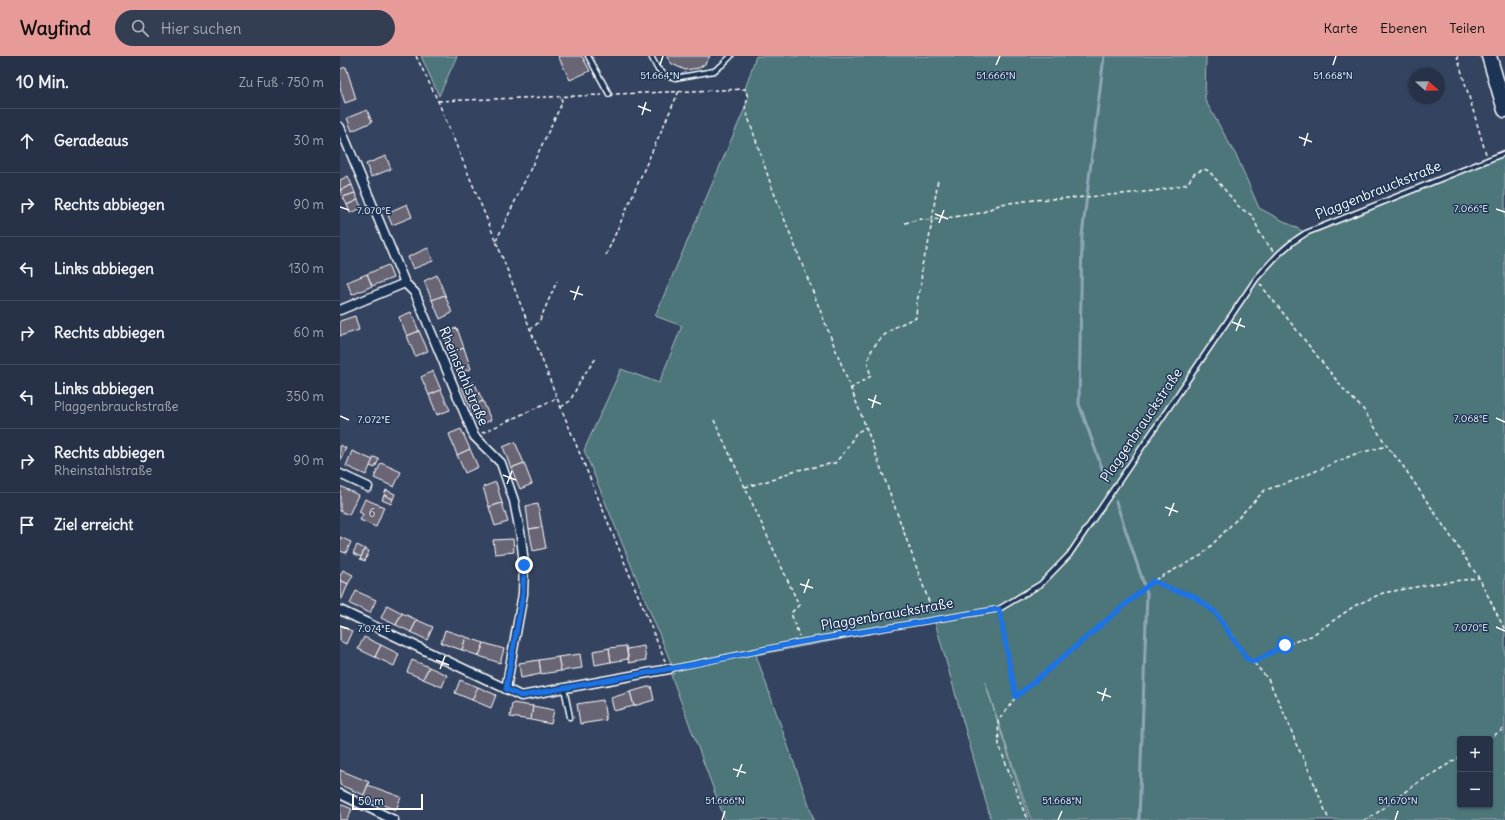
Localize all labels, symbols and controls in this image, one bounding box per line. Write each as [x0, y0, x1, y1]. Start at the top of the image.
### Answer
search box [115, 10, 395, 46]
text: Wayfind [20, 16, 91, 40]
icon: search [129, 17, 151, 39]
text: Hier suchen [161, 19, 241, 38]
text: Karte [1324, 19, 1358, 37]
text: Ebenen [1380, 19, 1427, 37]
text: Teilen [1449, 19, 1485, 37]
north arrow [1409, 68, 1445, 104]
text: 51.664°N [640, 69, 680, 82]
text: 51.666°N [976, 69, 1016, 82]
text: 51.668°N [1313, 69, 1353, 82]
text: 10 Min. [16, 71, 69, 93]
text: Zu Fuß · 750 m [239, 74, 324, 91]
icon: ahead [16, 130, 38, 152]
text: Geradeaus [54, 131, 128, 150]
text: 30 m [294, 132, 324, 149]
street label: Plaggenbrauckstraße [1312, 157, 1444, 223]
icon: right [16, 194, 38, 216]
text: Rechts abbiegen [54, 195, 165, 214]
text: 90 m [293, 196, 324, 213]
text: 7.066°E [1454, 202, 1488, 215]
text: 7.070°E [357, 204, 391, 217]
icon: left [16, 258, 38, 280]
text: Links abbiegen [54, 259, 154, 278]
text: 130 m [288, 260, 324, 277]
icon: right [16, 322, 38, 344]
text: Rechts abbiegen [54, 323, 165, 342]
text: 60 m [293, 324, 324, 341]
street label: Rheinstahlstraße [435, 324, 493, 428]
street label: Plaggenbrauckstraße [1096, 364, 1186, 486]
text: Links abbiegen [54, 379, 154, 398]
icon: left [16, 386, 38, 408]
text: 350 m [286, 388, 324, 405]
text: Plaggenbrauckstraße [54, 398, 179, 415]
text: 7.068°E [1454, 412, 1488, 425]
text: 7.072°E [357, 413, 391, 426]
text: Rechts abbiegen [54, 443, 165, 462]
icon: right [16, 450, 38, 472]
text: 90 m [293, 452, 324, 469]
text: Rheinstahlstraße [54, 462, 152, 479]
house number: 6 [369, 505, 376, 520]
icon: arrive [16, 514, 38, 536]
text: Ziel erreicht [54, 515, 133, 534]
route end [515, 556, 533, 574]
street label: Plaggenbrauckstraße [819, 593, 955, 635]
text: 7.070°E [1454, 621, 1488, 634]
text: 7.074°E [357, 622, 391, 635]
route start [1276, 636, 1294, 654]
map controls [1457, 736, 1493, 808]
button: + [1457, 736, 1493, 772]
button: − [1457, 772, 1493, 808]
scale bar [352, 792, 423, 811]
text: 50 m [358, 794, 384, 808]
text: 51.666°N [705, 794, 745, 807]
text: 51.668°N [1042, 794, 1082, 807]
text: 51.670°N [1378, 794, 1418, 807]

